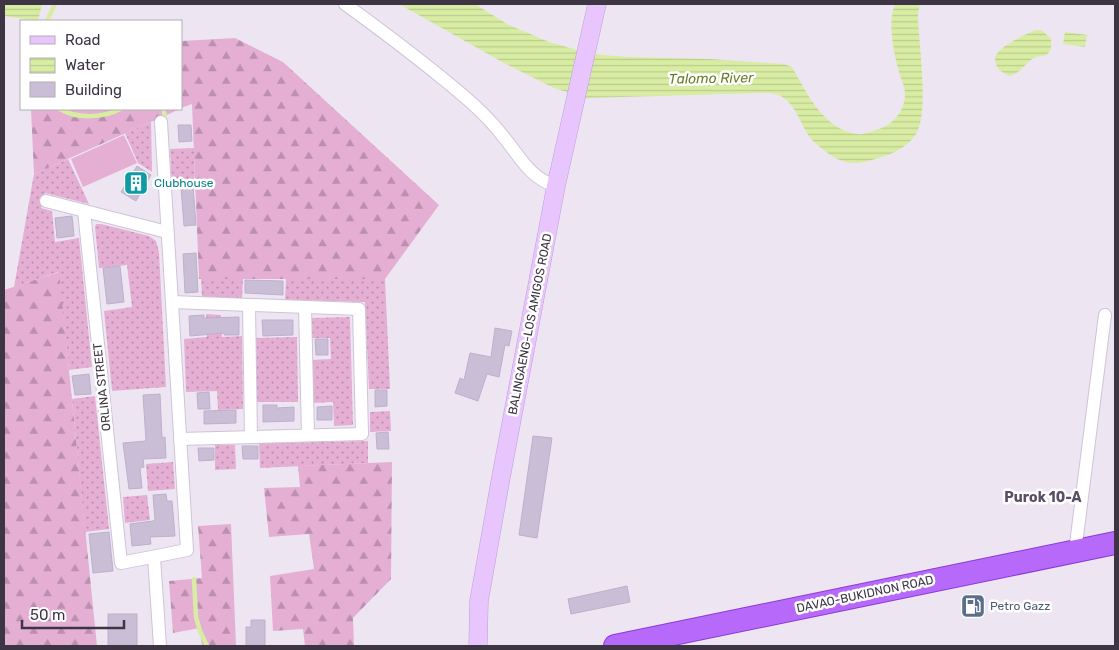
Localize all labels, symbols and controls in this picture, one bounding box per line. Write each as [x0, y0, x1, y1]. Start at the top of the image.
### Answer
legend [20, 20, 182, 110]
text: Road [65, 31, 101, 49]
text: Water [65, 56, 105, 74]
water label: Talomo River [668, 69, 754, 88]
text: Building [65, 81, 122, 99]
building icon: Clubhouse [123, 170, 149, 196]
place label: Clubhouse [154, 176, 214, 190]
street label: BALINGAENG-LOS AMIGOS ROAD [506, 232, 554, 416]
street label: ORLINA STREET [90, 342, 114, 432]
district label: Purok 10-A [1004, 489, 1082, 506]
street label: DAVAO-BUKIDNON ROAD [795, 573, 935, 615]
fuel station icon: Petro Gazz [960, 593, 986, 619]
scale bar [22, 598, 125, 630]
place label: Petro Gazz [990, 599, 1050, 613]
text: 50 m [30, 606, 65, 624]

